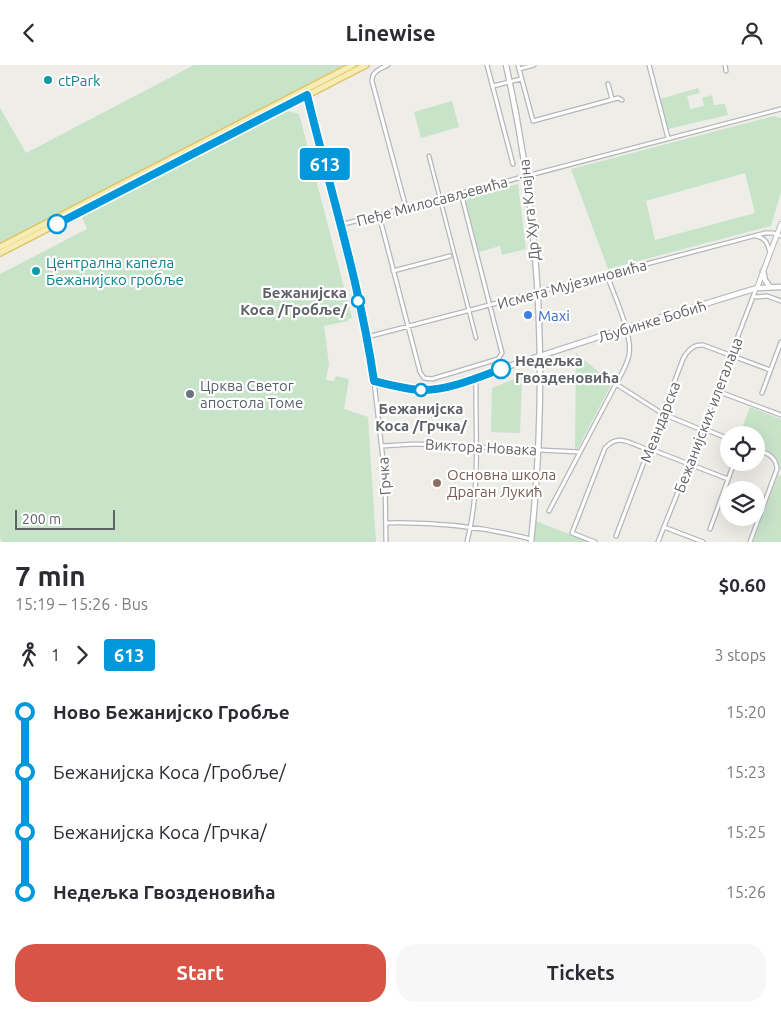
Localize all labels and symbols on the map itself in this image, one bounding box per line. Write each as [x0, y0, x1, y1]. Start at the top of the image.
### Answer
place label: ctPark [58, 72, 101, 89]
marker: ctPark [42, 74, 54, 86]
line badge: 613 [296, 148, 354, 180]
street label: Др Хуга Клајна [515, 158, 543, 262]
street label: Пеђе Милосављевића [355, 173, 509, 229]
unlabelled marker [47, 214, 67, 234]
place label: Централна капела Бежанијско гробље [46, 254, 184, 288]
street label: Исмета Мујезиновића [495, 256, 649, 312]
marker: Централна капела Бежанијско гробље [30, 265, 42, 277]
place label: Бежанијска Коса /Гробље/ [240, 284, 348, 318]
marker: Бежанијска Коса /Гробље/ [351, 294, 365, 308]
street label: Љубинке Бобић [596, 296, 708, 346]
place label: Maxi [538, 307, 570, 324]
marker: Maxi [522, 309, 534, 321]
street label: Бежанијских илегалаца [671, 335, 745, 495]
place label: Недељка Гвозденовића [515, 352, 619, 386]
marker: Недељка Гвозденовића [491, 359, 511, 379]
place label: Црква Светог апостола Томе [200, 377, 303, 411]
street label: Меандарска [637, 379, 683, 465]
marker: Бежанијска Коса /Грчка/ [414, 383, 428, 397]
marker: Црква Светог апостола Томе [184, 388, 196, 400]
place label: Бежанијска Коса /Грчка/ [375, 400, 468, 434]
street label: Виктора Новака [425, 436, 537, 458]
street label: Грчка [374, 456, 394, 496]
place label: Основна школа Драган Лукић [447, 466, 556, 500]
marker: Основна школа Драган Лукић [431, 477, 443, 489]
scale bar [15, 507, 115, 530]

